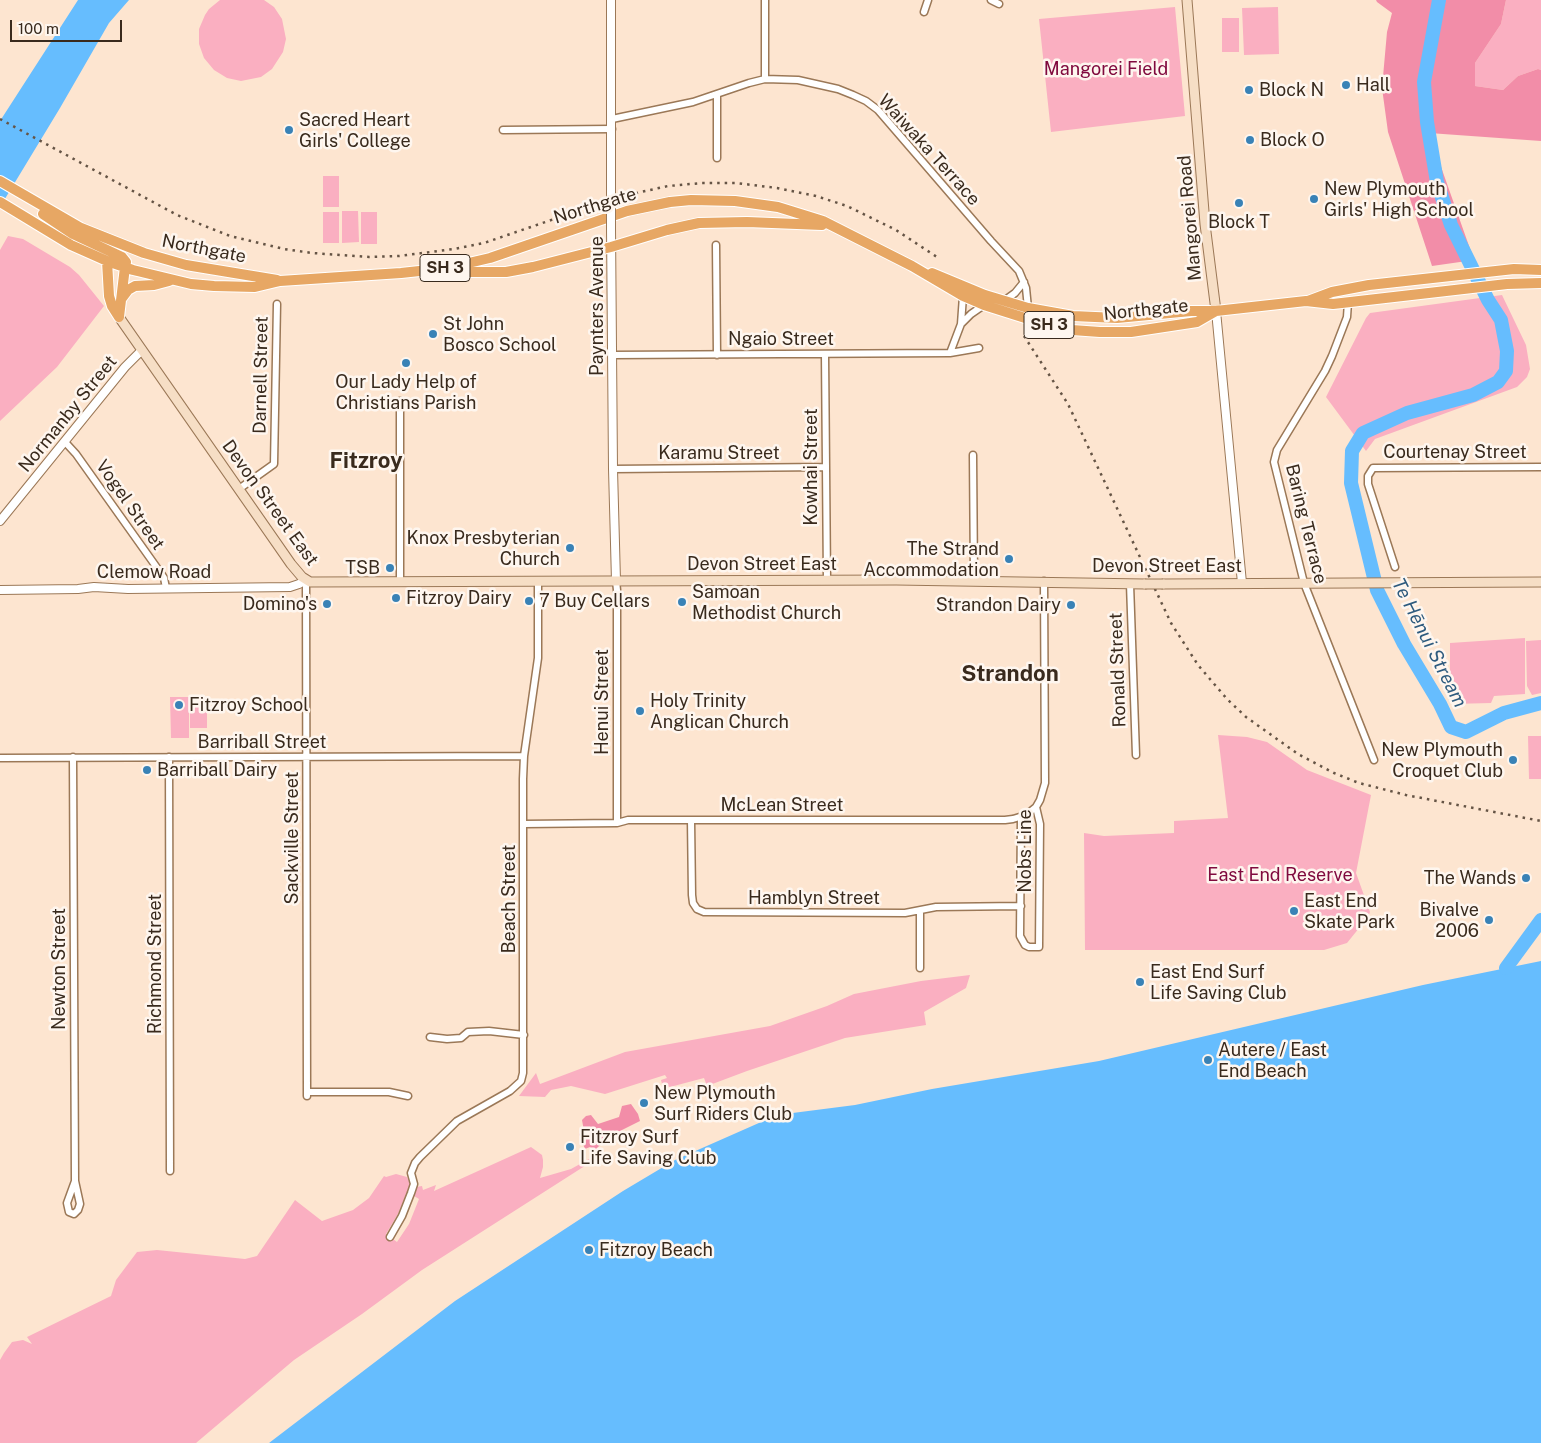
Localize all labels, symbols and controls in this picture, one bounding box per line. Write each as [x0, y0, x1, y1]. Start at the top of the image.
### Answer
scale bar [12, 10, 125, 42]
text: 100 m [18, 20, 59, 37]
park label: Mangorei Field [1044, 58, 1168, 80]
place label: Hall [1356, 74, 1390, 96]
place label: Block N [1259, 79, 1324, 101]
marker: Hall [1340, 79, 1352, 91]
marker: Block N [1243, 84, 1255, 96]
street label: Waiwaka Terrace [873, 90, 985, 210]
place label: Sacred Heart Girls' College [299, 109, 411, 152]
marker: Sacred Heart Girls' College [283, 124, 295, 136]
place label: Block O [1260, 129, 1325, 151]
marker: Block O [1244, 134, 1256, 146]
street label: Mangorei Road [1174, 154, 1206, 282]
place label: New Plymouth Girls' High School [1324, 178, 1474, 220]
street label: Northgate [551, 183, 639, 229]
marker: New Plymouth Girls' High School [1308, 193, 1320, 205]
marker: Block T [1233, 197, 1245, 209]
place label: Block T [1208, 211, 1270, 233]
street label: Northgate [160, 230, 248, 268]
street label: Paynters Avenue [586, 236, 608, 376]
road number: SH 3 [420, 254, 470, 282]
street label: Northgate [1102, 295, 1190, 325]
road number: SH 3 [1024, 312, 1074, 338]
place label: St John Bosco School [443, 313, 557, 356]
street label: Darnell Street [249, 316, 273, 434]
marker: St John Bosco School [427, 328, 439, 340]
street label: Ngaio Street [728, 328, 834, 350]
street label: Normanby Street [14, 351, 122, 477]
marker: Our Lady Help of Christians Parish [400, 357, 412, 369]
place label: Our Lady Help of Christians Parish [335, 371, 477, 414]
street label: Kowhai Street [800, 408, 822, 526]
street label: Devon Street East [217, 436, 323, 570]
street label: Courtenay Street [1383, 441, 1527, 463]
street label: Karamu Street [658, 442, 780, 464]
district label: Fitzroy [329, 448, 403, 474]
street label: Vogel Street [91, 456, 169, 554]
street label: Baring Terrace [1281, 462, 1331, 586]
place label: Knox Presbyterian Church [407, 527, 560, 570]
place label: The Strand Accommodation [863, 538, 999, 580]
marker: Knox Presbyterian Church [564, 542, 576, 554]
street label: Devon Street East [687, 553, 837, 575]
marker: The Strand Accommodation [1003, 553, 1015, 565]
street label: Devon Street East [1092, 555, 1242, 577]
place label: TSB [345, 557, 380, 579]
street label: Clemow Road [97, 561, 211, 583]
marker: TSB [384, 562, 396, 574]
water label: Te Hēnui Stream [1387, 575, 1471, 711]
place label: Samoan Methodist Church [692, 581, 841, 624]
place label: Fitzroy Dairy [406, 587, 512, 609]
place label: 7 Buy Cellars [539, 590, 650, 612]
marker: Fitzroy Dairy [390, 592, 402, 604]
place label: Domino's [243, 593, 317, 615]
place label: Strandon Dairy [936, 594, 1061, 616]
marker: 7 Buy Cellars [523, 595, 535, 607]
marker: Samoan Methodist Church [676, 596, 688, 608]
marker: Domino's [321, 598, 333, 610]
marker: Strandon Dairy [1065, 599, 1077, 611]
street label: Ronald Street [1105, 612, 1131, 728]
street label: Henui Street [591, 649, 613, 755]
district label: Strandon [961, 661, 1059, 687]
place label: Holy Trinity Anglican Church [650, 690, 789, 732]
place label: Fitzroy School [189, 694, 309, 716]
marker: Fitzroy School [173, 699, 185, 711]
marker: Holy Trinity Anglican Church [634, 705, 646, 717]
street label: Barriball Street [198, 731, 326, 753]
place label: New Plymouth Croquet Club [1381, 739, 1503, 782]
marker: New Plymouth Croquet Club [1507, 754, 1519, 766]
place label: Barriball Dairy [157, 759, 277, 781]
marker: Barriball Dairy [141, 764, 153, 776]
street label: Sackville Street [281, 772, 303, 904]
street label: McLean Street [721, 794, 843, 816]
street label: Nobs Line [1014, 809, 1036, 893]
street label: Beach Street [498, 844, 520, 954]
park label: East End Reserve [1207, 864, 1353, 886]
place label: The Wands [1424, 867, 1516, 889]
marker: The Wands [1520, 872, 1532, 884]
street label: Hamblyn Street [748, 887, 880, 909]
place label: East End Skate Park [1304, 890, 1395, 932]
street label: Richmond Street [144, 894, 166, 1034]
place label: Bivalve 2006 [1419, 899, 1479, 942]
marker: East End Skate Park [1288, 905, 1300, 917]
street label: Newton Street [48, 908, 70, 1030]
marker: Bivalve 2006 [1483, 914, 1495, 926]
place label: East End Surf Life Saving Club [1150, 961, 1287, 1004]
marker: East End Surf Life Saving Club [1134, 976, 1146, 988]
place label: Autere / East End Beach [1218, 1039, 1327, 1082]
marker: Autere / East End Beach [1202, 1054, 1214, 1066]
place label: New Plymouth Surf Riders Club [654, 1082, 792, 1124]
marker: New Plymouth Surf Riders Club [638, 1097, 650, 1109]
place label: Fitzroy Surf Life Saving Club [580, 1126, 717, 1168]
marker: Fitzroy Surf Life Saving Club [564, 1141, 576, 1153]
place label: Fitzroy Beach [599, 1239, 713, 1261]
marker: Fitzroy Beach [583, 1244, 595, 1256]

